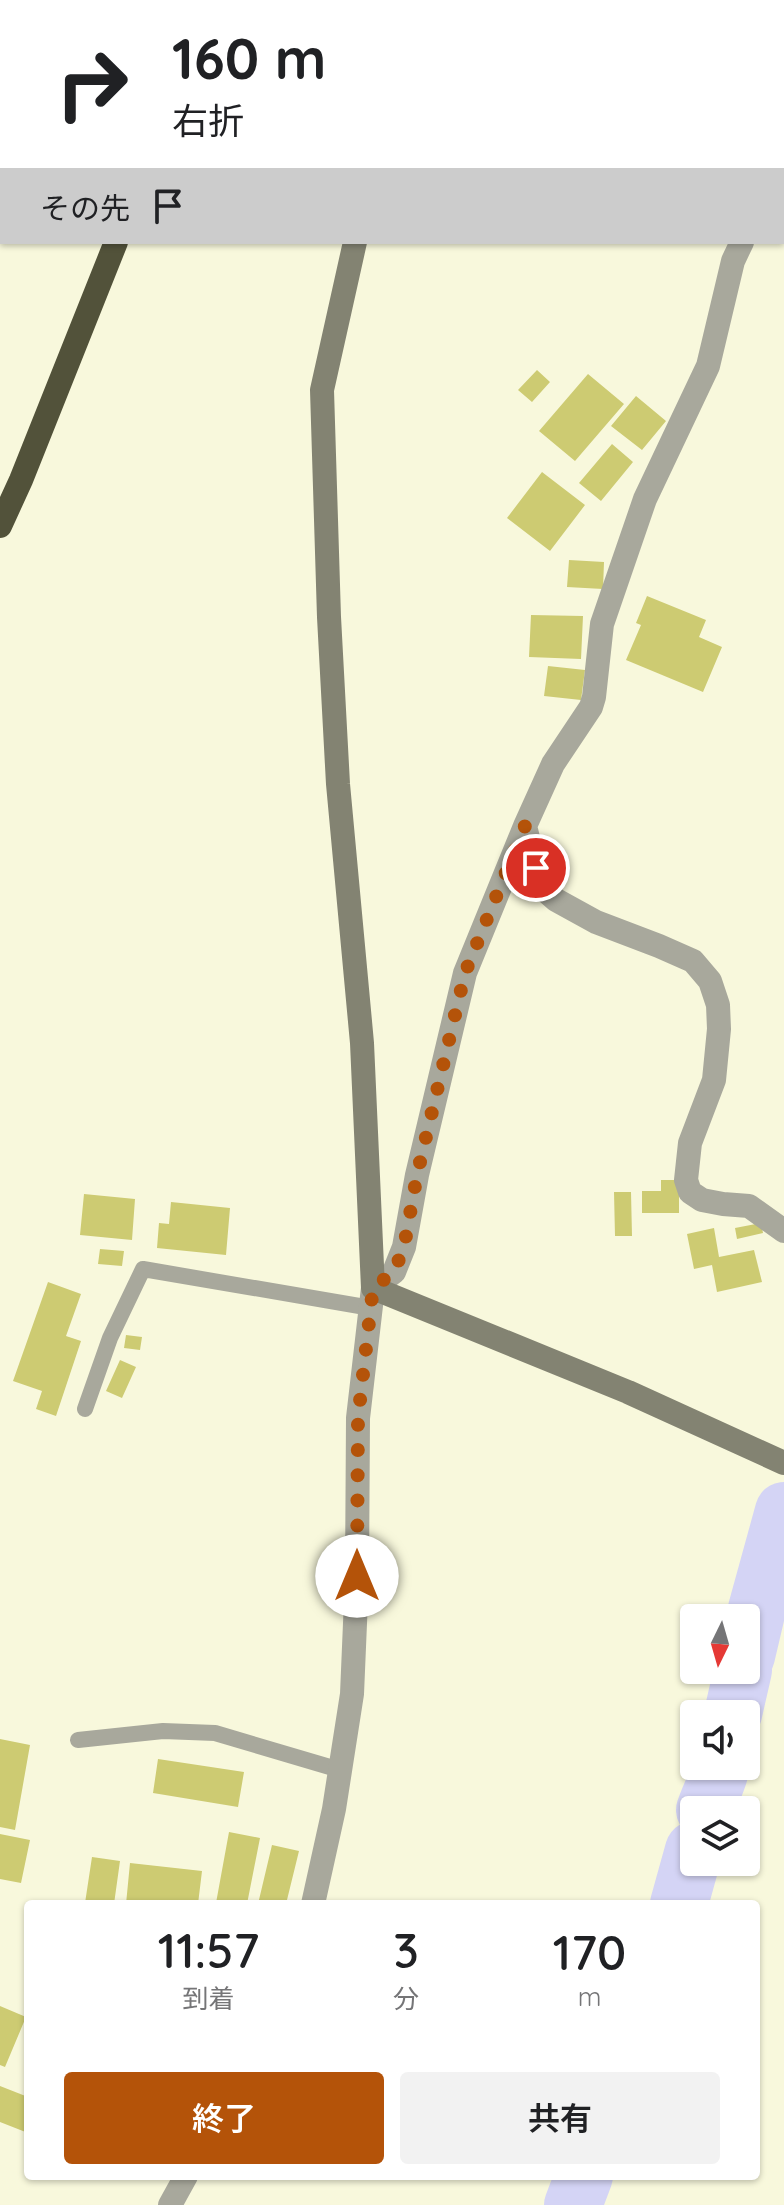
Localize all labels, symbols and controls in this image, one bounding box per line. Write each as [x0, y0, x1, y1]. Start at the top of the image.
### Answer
text: 160 m [172, 23, 326, 93]
icon: right [40, 32, 144, 136]
text: 右折 [172, 98, 244, 143]
icon: arrive [146, 184, 190, 228]
text: その先 [40, 189, 130, 227]
pin [502, 834, 570, 902]
icon: arrive [514, 846, 558, 890]
position arrow [315, 1534, 399, 1618]
north arrow [680, 1604, 760, 1684]
map controls [680, 1604, 760, 1876]
button: sound [680, 1700, 760, 1780]
button: layers [680, 1796, 760, 1876]
text: 11:57 [158, 1920, 259, 1980]
text: 3 [393, 1920, 419, 1980]
text: 170 [553, 1922, 626, 1982]
text: m [578, 1980, 601, 2013]
text: 到着 [183, 1982, 235, 2015]
text: 分 [393, 1982, 419, 2015]
button: 終了 [64, 2072, 384, 2164]
button: 共有 [400, 2072, 720, 2164]

